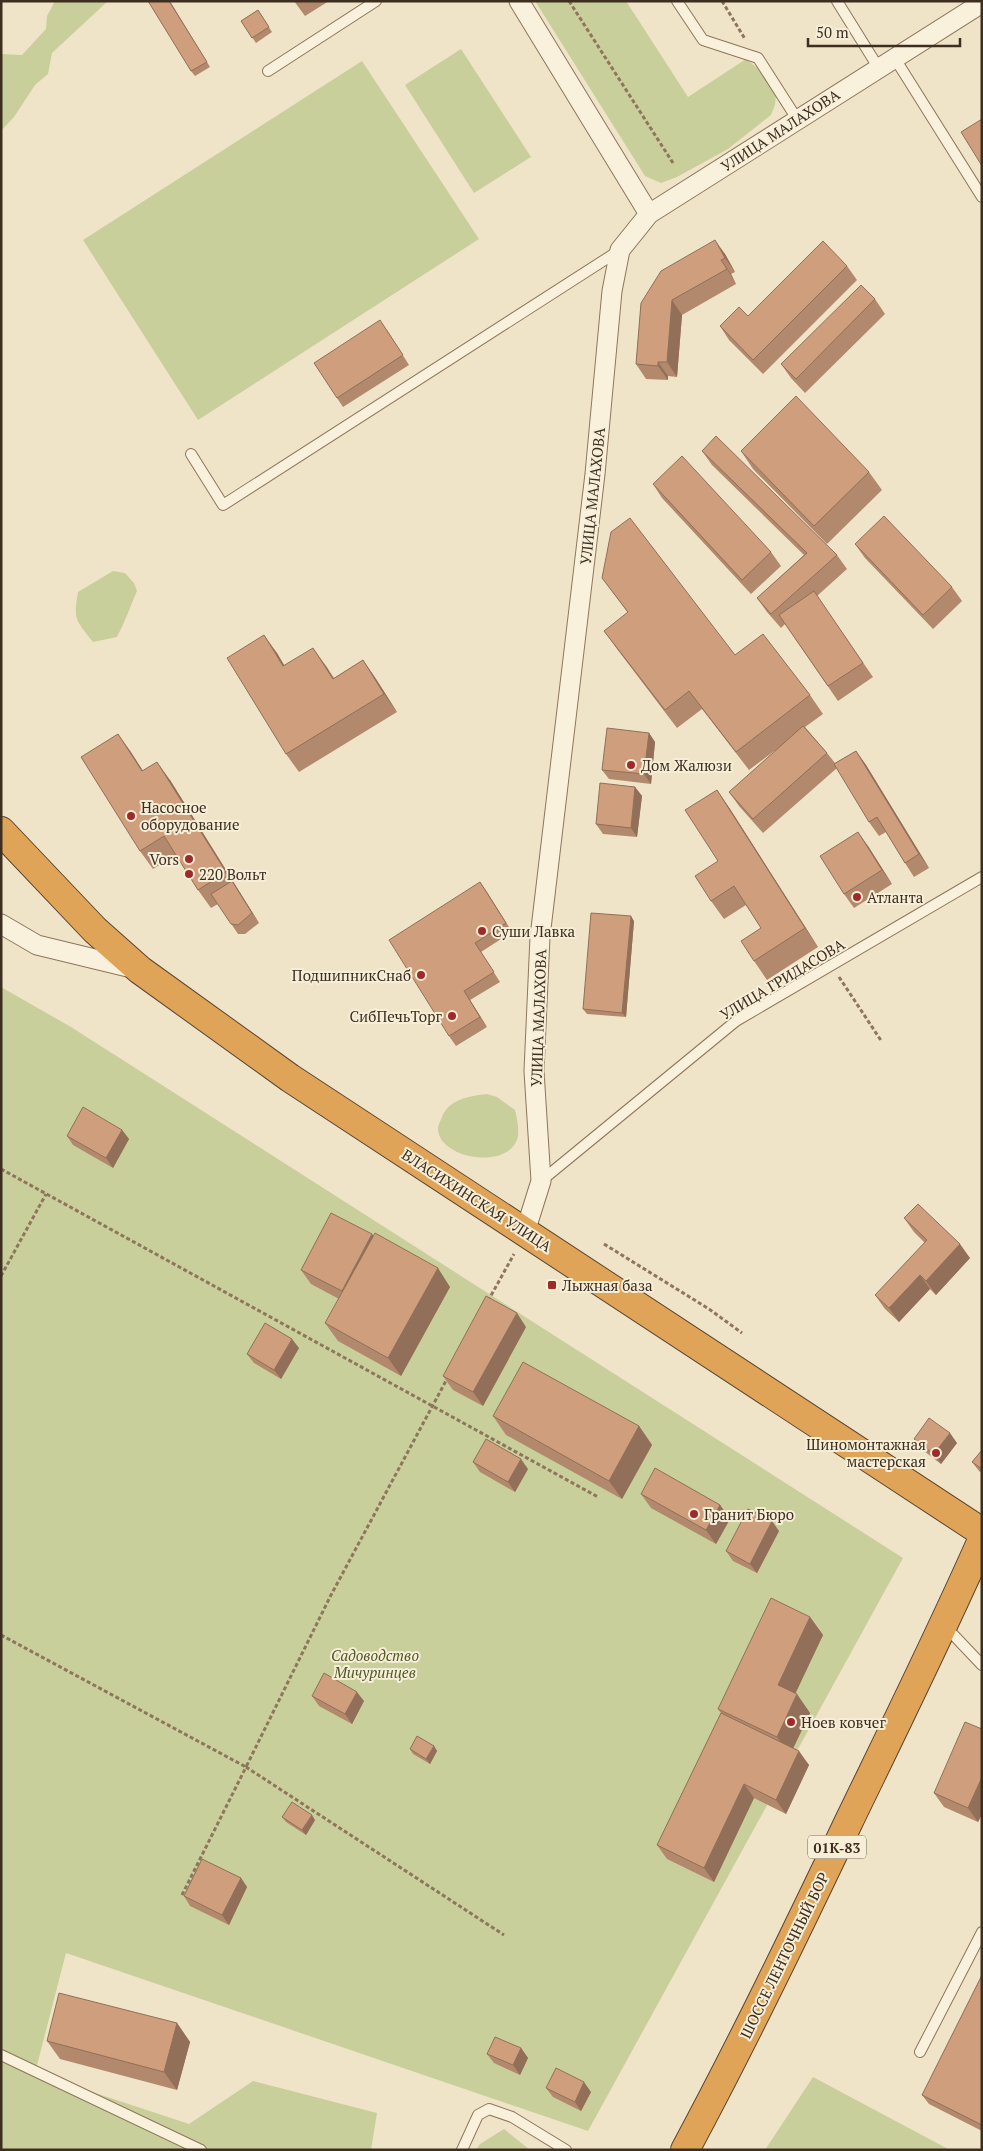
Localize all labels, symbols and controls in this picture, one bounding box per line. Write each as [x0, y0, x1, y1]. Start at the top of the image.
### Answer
scale bar [808, 15, 960, 47]
text: 50 m [816, 22, 849, 42]
street label: УЛИЦА МАЛАХОВА [717, 84, 844, 176]
street label: УЛИЦА МАЛАХОВА [575, 426, 609, 566]
place label: Дом Жалюзи [641, 755, 732, 775]
marker: Дом Жалюзи [625, 759, 637, 771]
place label: Насосное оборудование [141, 797, 240, 834]
marker: Насосное оборудование [125, 810, 137, 822]
place label: Vors [150, 849, 179, 869]
marker: Vors [183, 853, 195, 865]
place label: 220 Вольт [199, 864, 267, 884]
marker: 220 Вольт [183, 868, 195, 880]
place label: Атланта [867, 887, 924, 907]
marker: Атланта [851, 891, 863, 903]
place label: Суши Лавка [492, 921, 576, 941]
marker: Суши Лавка [476, 925, 488, 937]
street label: УЛИЦА ГРИДАСОВА [716, 933, 849, 1024]
street label: УЛИЦА МАЛАХОВА [526, 948, 550, 1087]
place label: ПодшипникСнаб [292, 965, 411, 985]
marker: ПодшипникСнаб [415, 969, 427, 981]
place label: СибПечьТорг [349, 1006, 443, 1026]
marker: СибПечьТорг [446, 1010, 458, 1022]
street label: ВЛАСИХИНСКАЯ УЛИЦА [398, 1144, 556, 1256]
place label: Лыжная база [561, 1275, 653, 1295]
marker: Лыжная база [546, 1279, 558, 1291]
place label: Шиномонтажная мастерская [806, 1434, 926, 1471]
marker: Шиномонтажная мастерская [930, 1447, 942, 1459]
place label: Гранит Бюро [704, 1504, 794, 1524]
marker: Гранит Бюро [688, 1508, 700, 1520]
park label: Садоводство Мичуринцев [331, 1645, 419, 1682]
place label: Ноев ковчег [801, 1712, 886, 1732]
marker: Ноев ковчег [785, 1716, 797, 1728]
road number: 01К-83 [808, 1835, 866, 1858]
street label: ШОССЕ ЛЕНТОЧНЫЙ БОР [735, 1869, 833, 2041]

